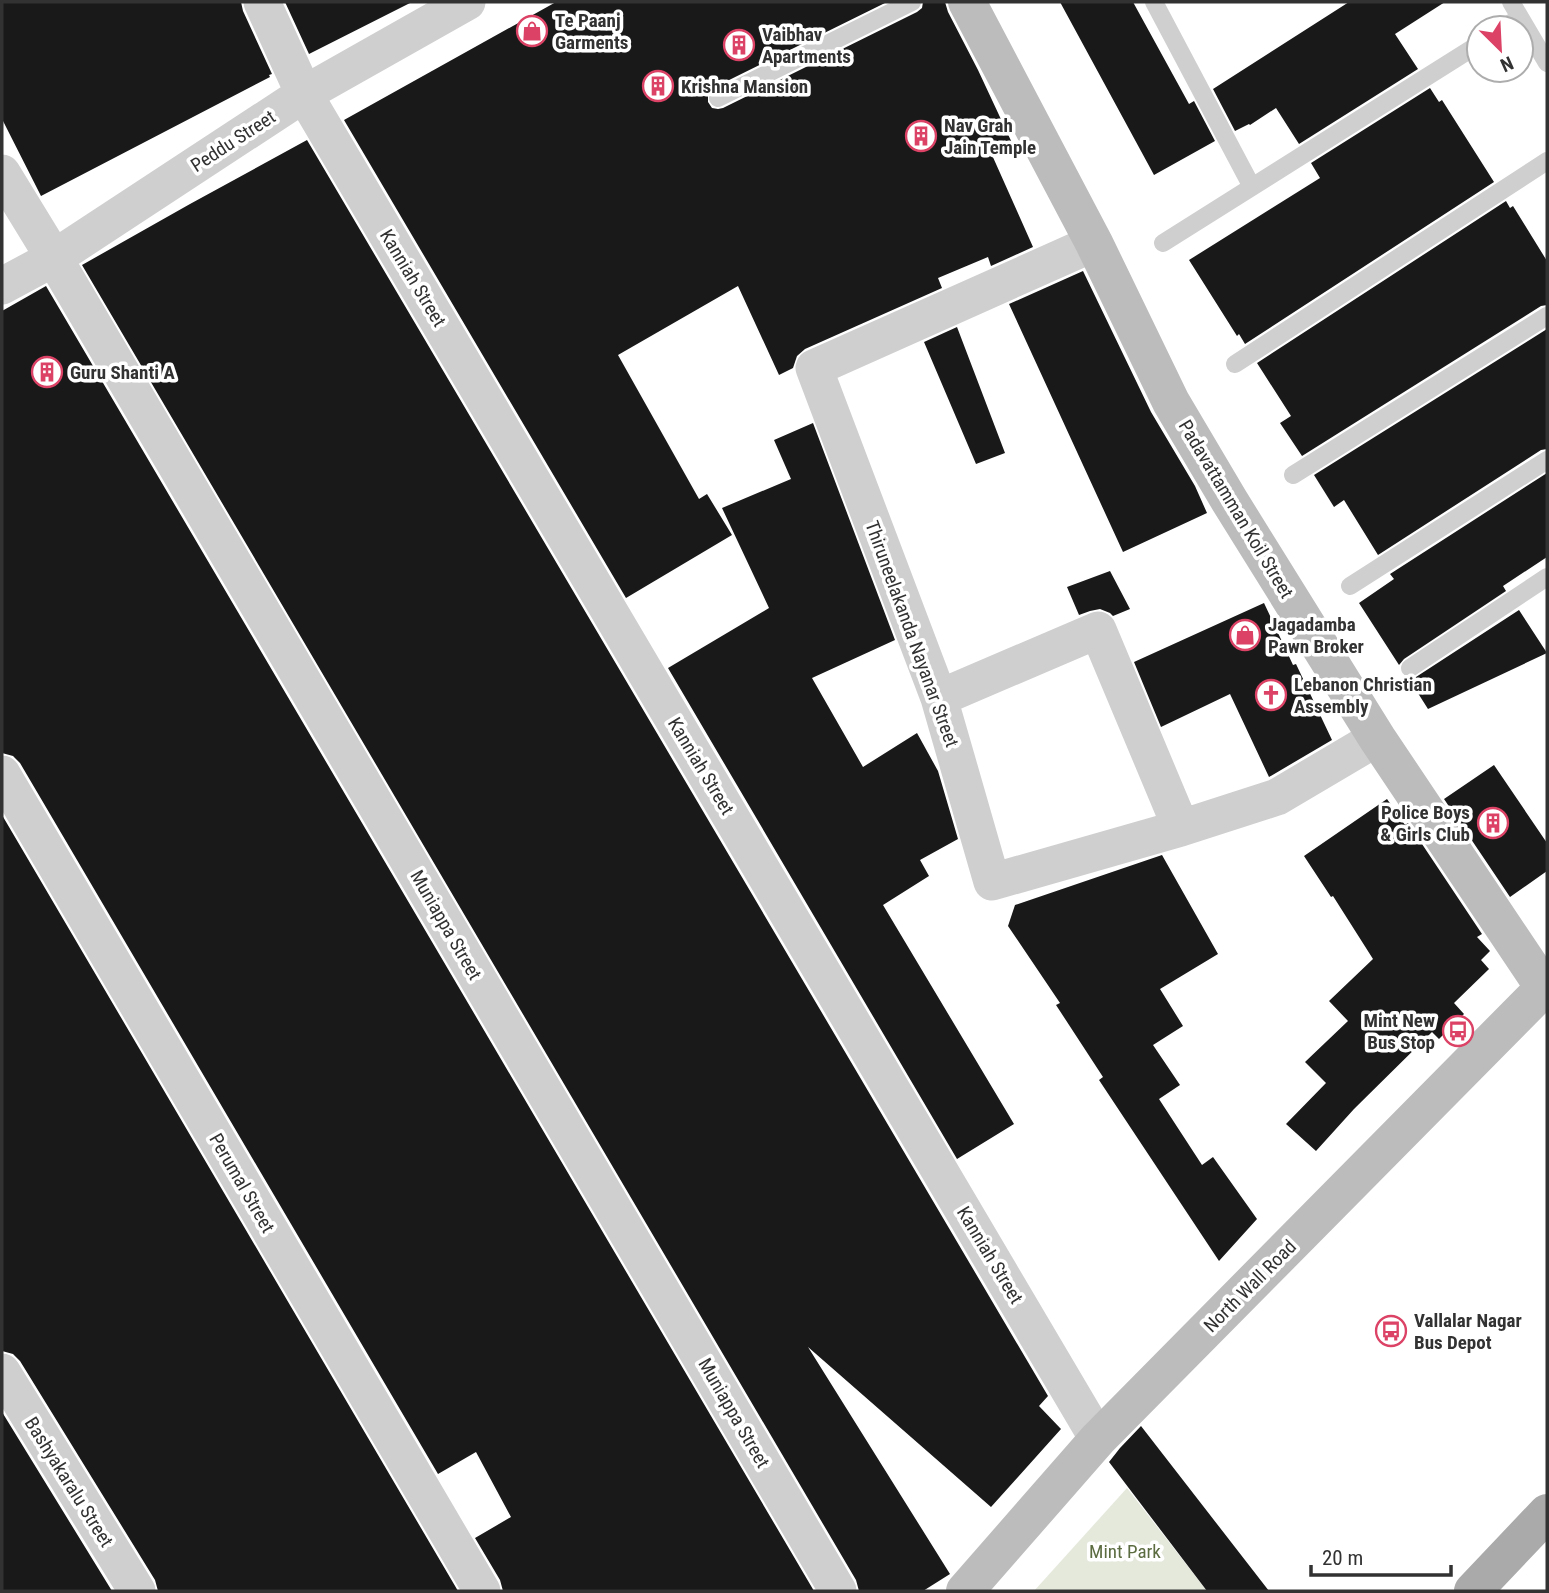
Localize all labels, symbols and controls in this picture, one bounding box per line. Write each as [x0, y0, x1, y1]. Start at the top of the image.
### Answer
place label: Te Paanj Garments [555, 9, 628, 54]
shop icon: Te Paanj Garments [515, 14, 549, 48]
north arrow [1465, 14, 1535, 84]
place label: Vaibhav Apartments [762, 23, 851, 68]
building icon: Vaibhav Apartments [722, 28, 756, 62]
text: N [1497, 51, 1517, 77]
building icon: Krishna Mansion [641, 69, 675, 103]
place label: Krishna Mansion [681, 75, 808, 98]
street label: Peddu Street [186, 105, 280, 177]
place label: Nav Grah Jain Temple [944, 114, 1036, 159]
building icon: Nav Grah Jain Temple [904, 119, 938, 153]
street label: Kanniah Street [375, 225, 451, 331]
building icon: Guru Shanti A [30, 355, 64, 389]
place label: Guru Shanti A [70, 361, 175, 384]
street label: Padavattamman Koil Street [1174, 416, 1298, 602]
street label: Thiruneelakanda Nayanar Street [860, 518, 964, 750]
place label: Jagadamba Pawn Broker [1268, 613, 1364, 658]
shop icon: Jagadamba Pawn Broker [1228, 618, 1262, 652]
place label: Lebanon Christian Assembly [1294, 673, 1432, 718]
church icon: Lebanon Christian Assembly [1254, 678, 1288, 712]
street label: Kanniah Street [663, 713, 739, 819]
place label: Police Boys & Girls Club [1380, 801, 1470, 846]
building icon: Police Boys & Girls Club [1476, 806, 1510, 840]
street label: Muniappa Street [405, 866, 487, 984]
place label: Mint New Bus Stop [1363, 1009, 1435, 1054]
bus stop icon: Mint New Bus Stop [1441, 1014, 1475, 1048]
street label: Perumal Street [204, 1129, 280, 1237]
street label: Kanniah Street [952, 1202, 1028, 1308]
street label: North Wall Road [1199, 1235, 1301, 1337]
place label: Vallalar Nagar Bus Depot [1414, 1309, 1522, 1354]
bus stop icon: Vallalar Nagar Bus Depot [1374, 1314, 1408, 1348]
street label: Muniappa Street [693, 1354, 775, 1472]
street label: Bashyakaralu Street [20, 1413, 118, 1551]
scale bar [1311, 1534, 1451, 1578]
park label: Mint Park [1089, 1540, 1161, 1563]
text: 20 m [1322, 1546, 1363, 1570]

